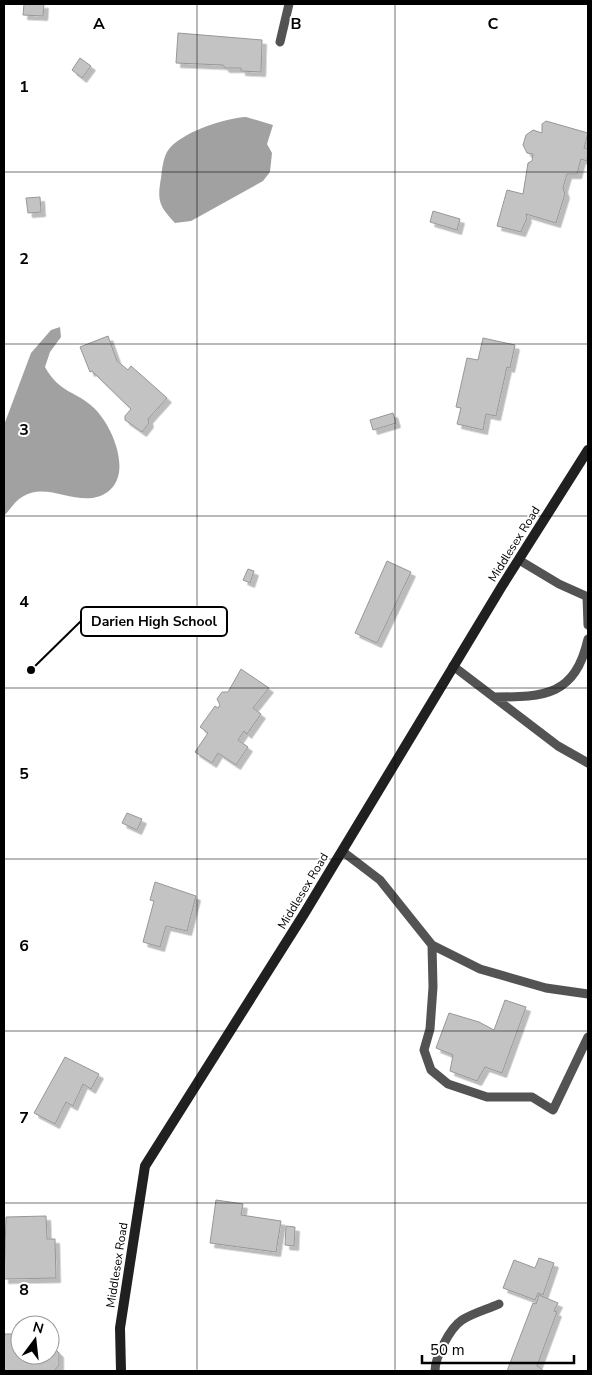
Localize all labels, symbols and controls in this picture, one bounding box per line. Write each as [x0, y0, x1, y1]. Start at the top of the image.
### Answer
text: A [93, 13, 105, 35]
text: B [290, 13, 302, 35]
text: C [488, 13, 499, 35]
text: 1 [19, 76, 29, 98]
text: 2 [19, 248, 29, 270]
text: 3 [19, 419, 29, 441]
street label: Middlesex Road [484, 503, 544, 585]
text: 4 [19, 591, 29, 613]
callout: Darien High School [81, 607, 227, 636]
text: Darien High School [91, 612, 218, 631]
text: 5 [19, 763, 29, 785]
street label: Middlesex Road [274, 850, 332, 932]
text: 6 [19, 935, 29, 957]
text: 7 [19, 1107, 29, 1129]
street label: Middlesex Road [102, 1221, 132, 1309]
text: 8 [19, 1279, 29, 1301]
north arrow [10, 1315, 60, 1365]
text: N [31, 1317, 46, 1338]
scale bar [422, 1332, 574, 1364]
text: 50 m [430, 1340, 465, 1360]

